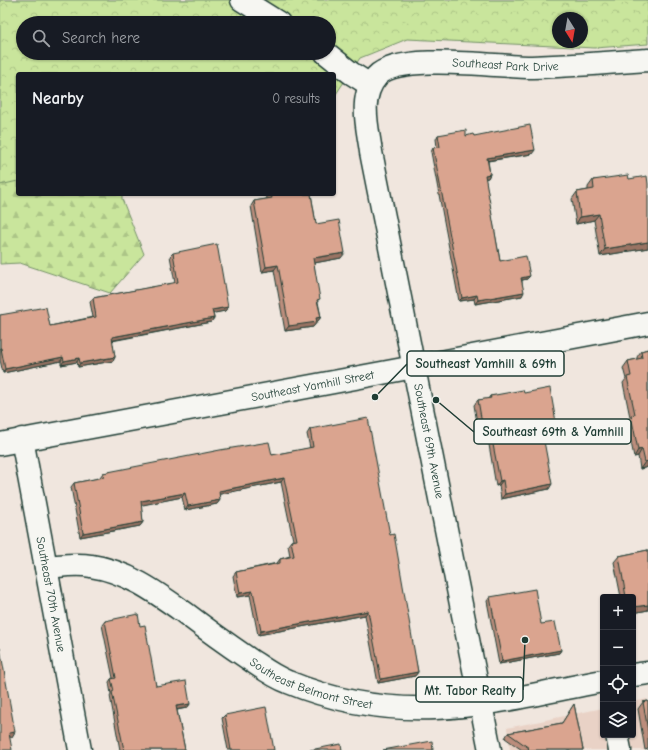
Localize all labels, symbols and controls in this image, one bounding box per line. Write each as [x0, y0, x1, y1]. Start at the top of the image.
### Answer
north arrow [552, 12, 588, 48]
search box [16, 16, 336, 60]
icon: search [30, 27, 52, 49]
text: Search here [62, 29, 140, 47]
street label: Southeast Park Drive [452, 56, 559, 74]
text: Nearby [32, 89, 83, 108]
text: 0 results [272, 91, 320, 106]
callout: Southeast Yamhill & 69th [407, 351, 564, 376]
text: Southeast Yamhill & 69th [415, 356, 557, 371]
street label: Southeast Yamhill Street [250, 367, 376, 404]
street label: Southeast 69th Avenue [411, 382, 447, 500]
callout: Southeast 69th & Yamhill [474, 419, 631, 444]
text: Southeast 69th & Yamhill [482, 424, 624, 439]
street label: Southeast 70th Avenue [33, 535, 69, 653]
map controls [600, 594, 636, 738]
button: + [600, 594, 636, 630]
button: − [600, 630, 636, 666]
street label: Southeast Belmont Street [247, 655, 374, 712]
button: locate [600, 666, 636, 702]
callout: Mt. Tabor Realty [416, 677, 523, 702]
text: Mt. Tabor Realty [424, 683, 516, 698]
button: layers [600, 702, 636, 738]

